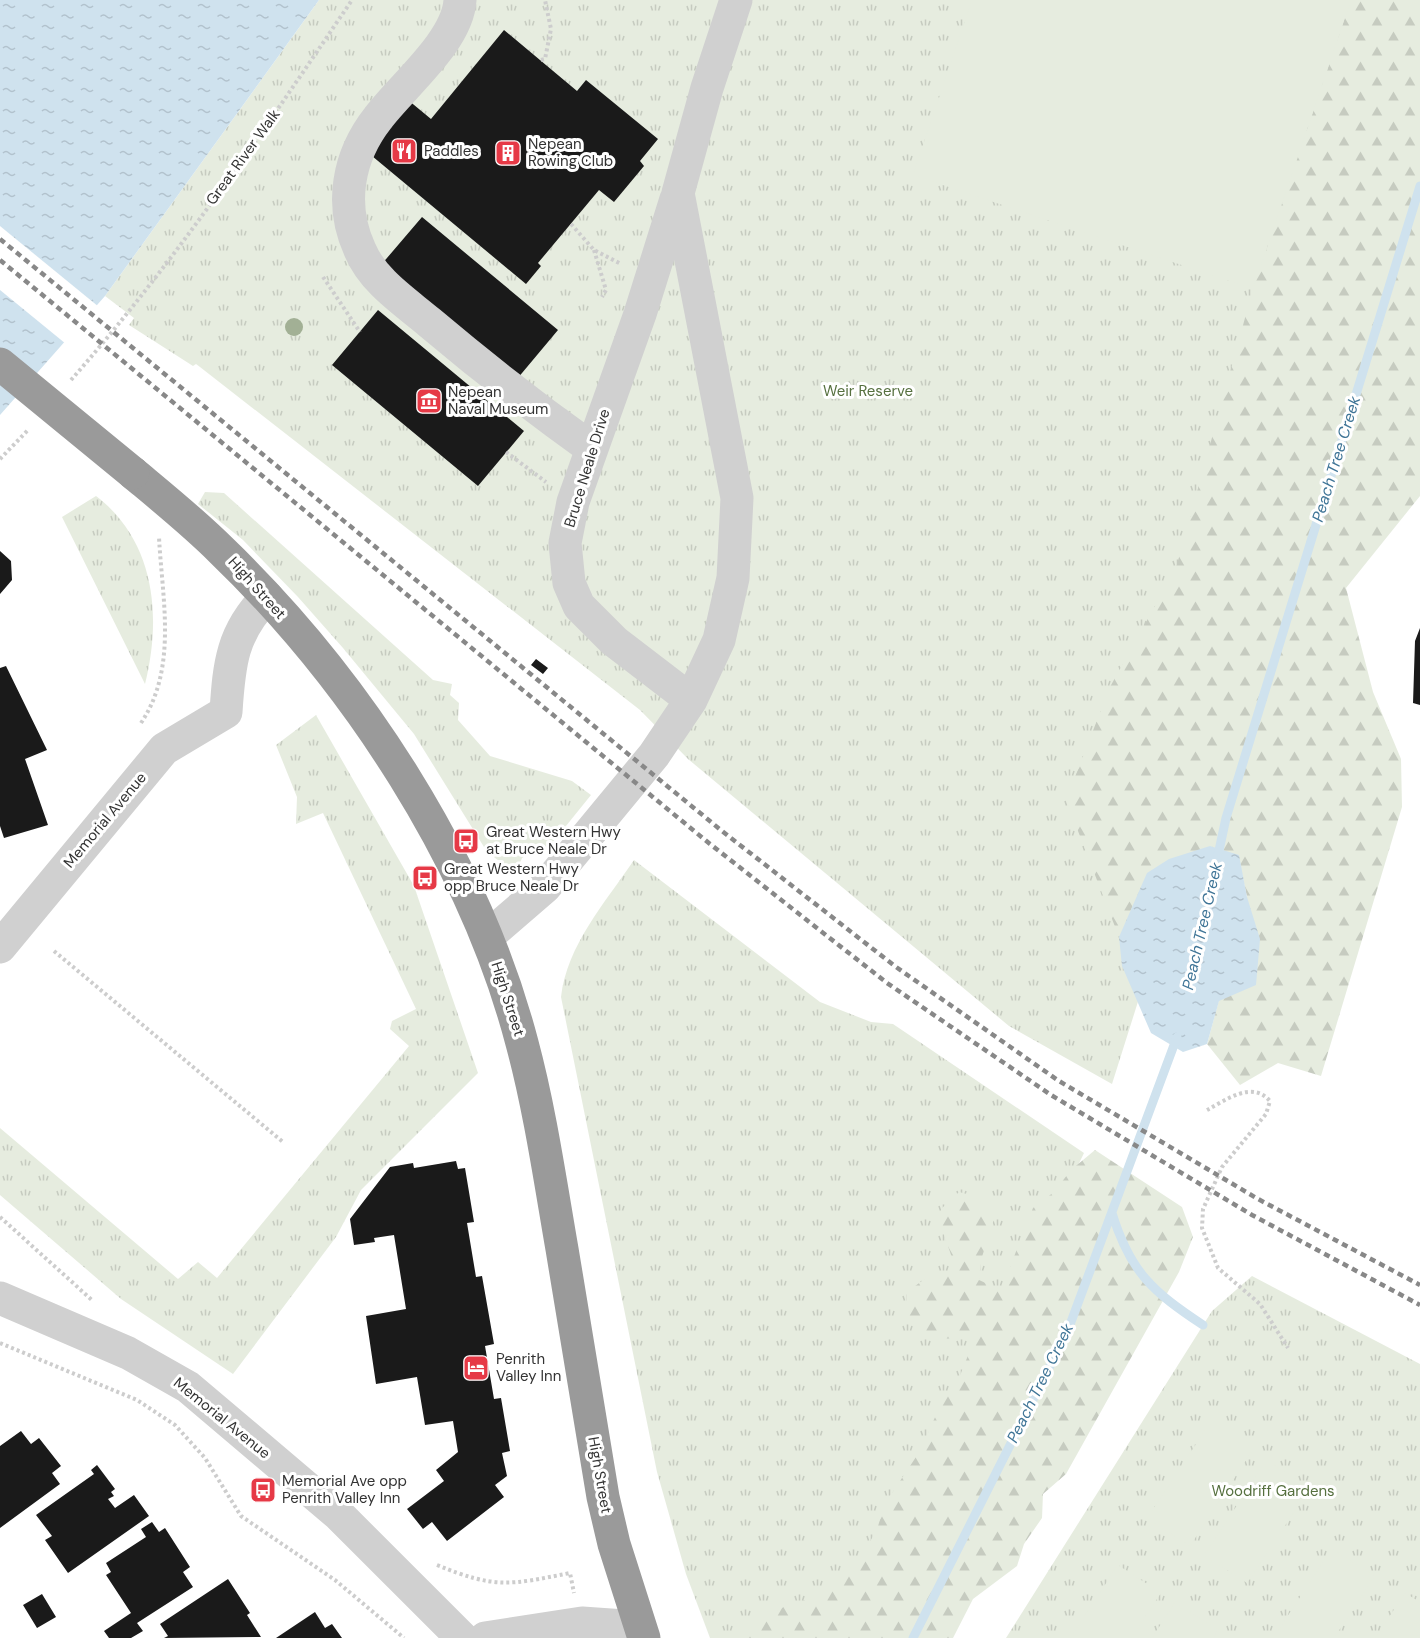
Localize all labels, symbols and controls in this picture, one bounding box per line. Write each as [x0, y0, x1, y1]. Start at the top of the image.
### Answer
street label: Great River Walk [201, 105, 285, 209]
place label: Nepean Rowing Club [528, 134, 613, 171]
restaurant icon: Paddles [389, 136, 419, 166]
building icon: Nepean Rowing Club [493, 138, 523, 168]
place label: Paddles [424, 141, 479, 161]
park label: Weir Reserve [823, 381, 913, 401]
place label: Nepean Naval Museum [448, 382, 549, 419]
museum icon: Nepean Naval Museum [414, 386, 444, 416]
water label: Peach Tree Creek [1307, 393, 1365, 524]
street label: Bruce Neale Drive [559, 406, 615, 530]
street label: High Street [224, 553, 290, 624]
street label: Memorial Avenue [59, 768, 151, 872]
place label: Great Western Hwy at Bruce Neale Dr [486, 822, 621, 859]
bus stop icon: Great Western Hwy at Bruce Neale Dr [451, 826, 481, 856]
place label: Great Western Hwy opp Bruce Neale Dr [444, 859, 579, 896]
water label: Peach Tree Creek [1177, 859, 1227, 992]
bus stop icon: Great Western Hwy opp Bruce Neale Dr [410, 863, 440, 893]
street label: High Street [487, 959, 529, 1039]
water label: Peach Tree Creek [1002, 1319, 1078, 1446]
place label: Penrith Valley Inn [496, 1349, 561, 1386]
hotel icon: Penrith Valley Inn [461, 1353, 491, 1383]
street label: Memorial Avenue [169, 1373, 275, 1463]
street label: High Street [583, 1435, 617, 1515]
place label: Memorial Ave opp Penrith Valley Inn [282, 1471, 407, 1508]
bus stop icon: Memorial Ave opp Penrith Valley Inn [248, 1475, 278, 1505]
park label: Woodriff Gardens [1211, 1481, 1335, 1501]

